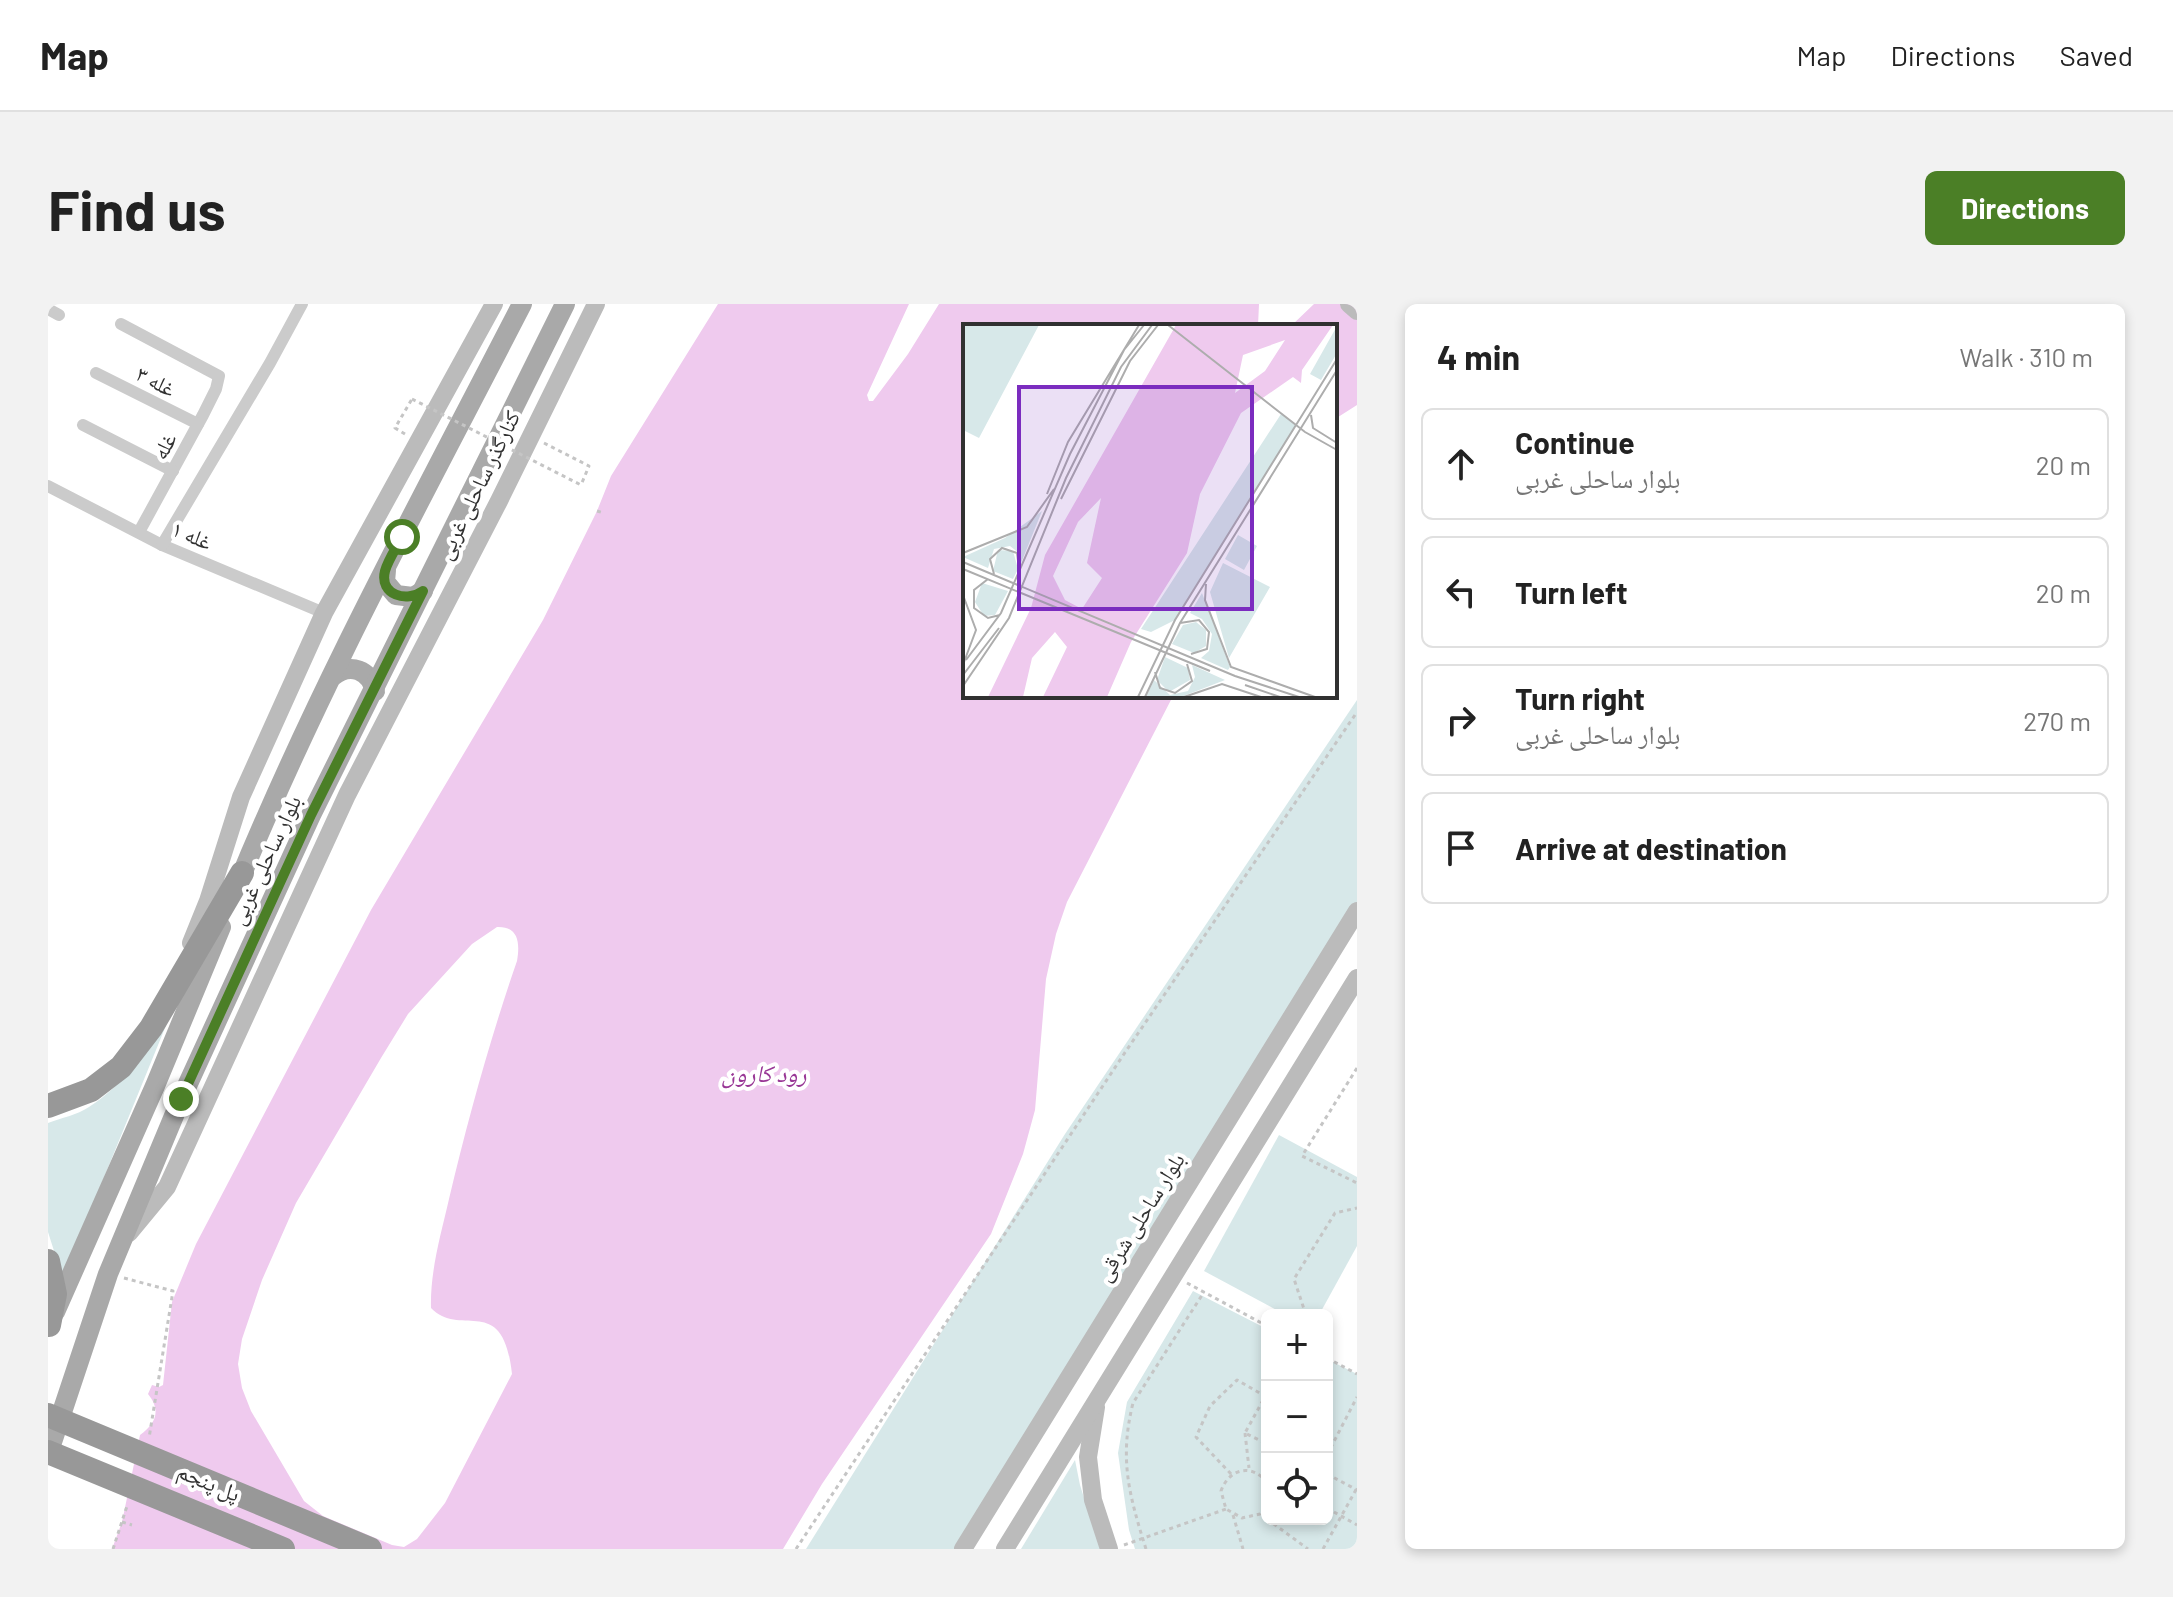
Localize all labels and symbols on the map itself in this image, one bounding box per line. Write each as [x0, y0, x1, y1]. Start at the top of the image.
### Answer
inset map [963, 324, 1337, 698]
street label: غله ۳ [132, 359, 181, 401]
street label: کنارگذر ساحلی غربی [430, 406, 526, 564]
street label: غله [145, 428, 181, 463]
street label: غله ۱ [169, 514, 216, 554]
route start [384, 519, 420, 555]
street label: بلوار ساحلی غربی [223, 791, 307, 929]
water label: رود کارون [721, 1058, 807, 1089]
route end [163, 1081, 199, 1117]
street label: بلوار ساحلی شرقی [1089, 1147, 1191, 1287]
street label: پل پنجم [173, 1456, 244, 1509]

